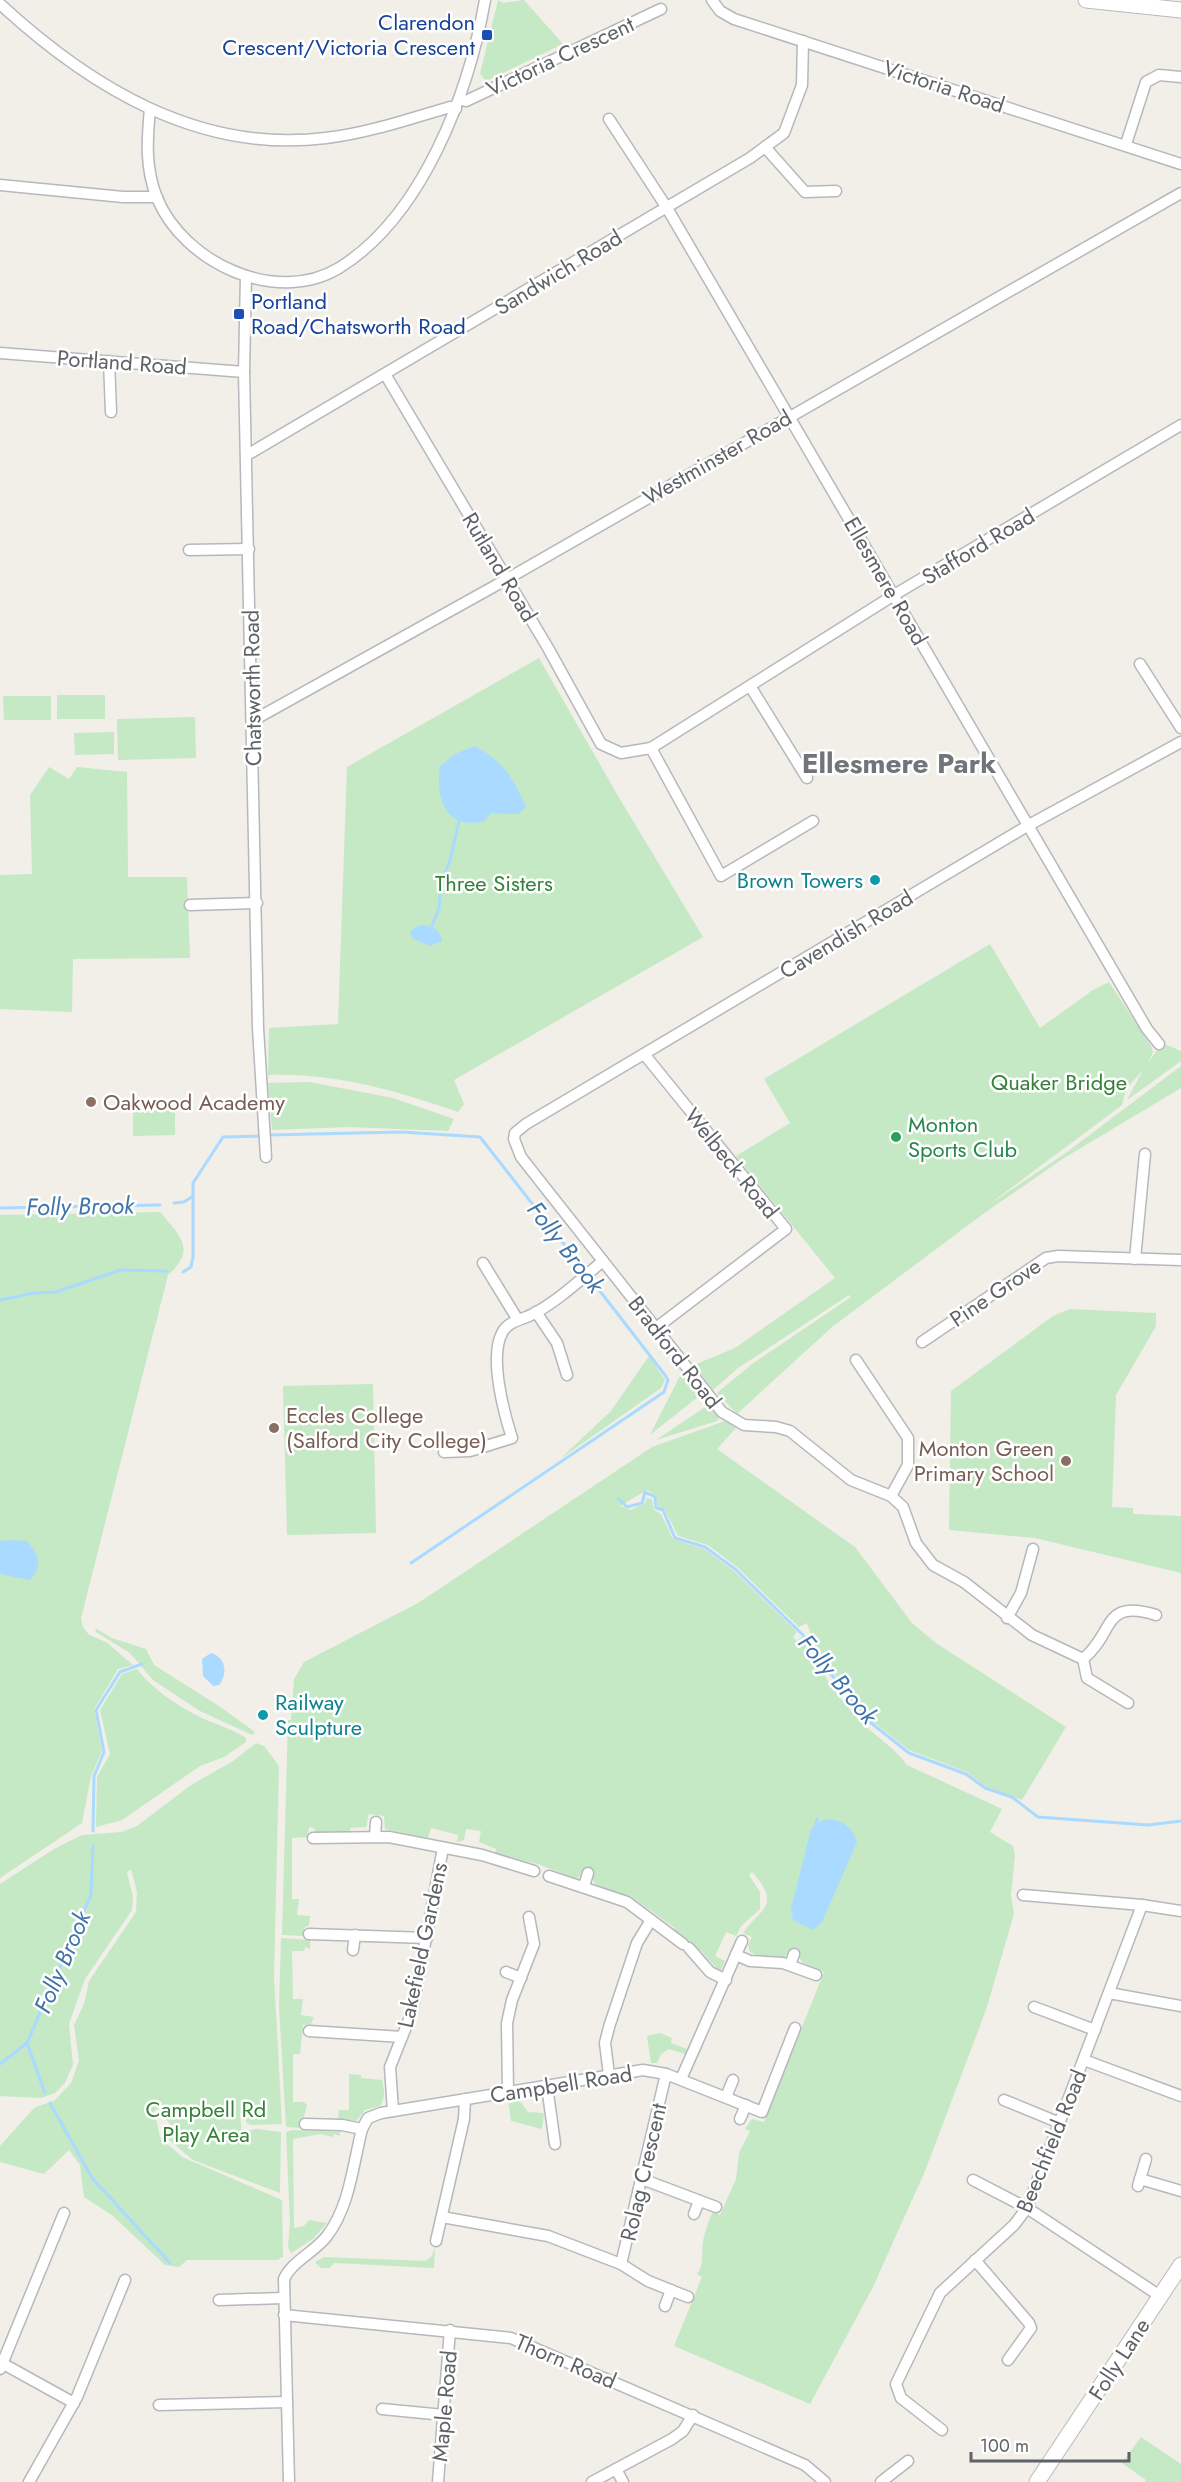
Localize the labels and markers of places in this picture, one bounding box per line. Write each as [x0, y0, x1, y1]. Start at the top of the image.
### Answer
place label: Clarendon Crescent/Victoria Crescent [222, 6, 476, 63]
marker: Clarendon Crescent/Victoria Crescent [480, 28, 494, 42]
place label: Portland Road/Chatsworth Road [251, 285, 466, 342]
marker: Portland Road/Chatsworth Road [232, 307, 246, 321]
place label: Brown Towers [737, 864, 863, 896]
marker: Brown Towers [868, 873, 882, 887]
place label: Oakwood Academy [103, 1086, 285, 1118]
marker: Oakwood Academy [84, 1095, 98, 1109]
place label: Monton Sports Club [908, 1108, 1017, 1165]
marker: Monton Sports Club [889, 1130, 903, 1144]
place label: Eccles College (Salford City College) [286, 1399, 487, 1456]
marker: Eccles College (Salford City College) [267, 1421, 281, 1435]
place label: Monton Green Primary School [914, 1432, 1054, 1489]
marker: Monton Green Primary School [1059, 1454, 1073, 1468]
place label: Railway Sculpture [275, 1686, 362, 1743]
marker: Railway Sculpture [256, 1708, 270, 1722]

